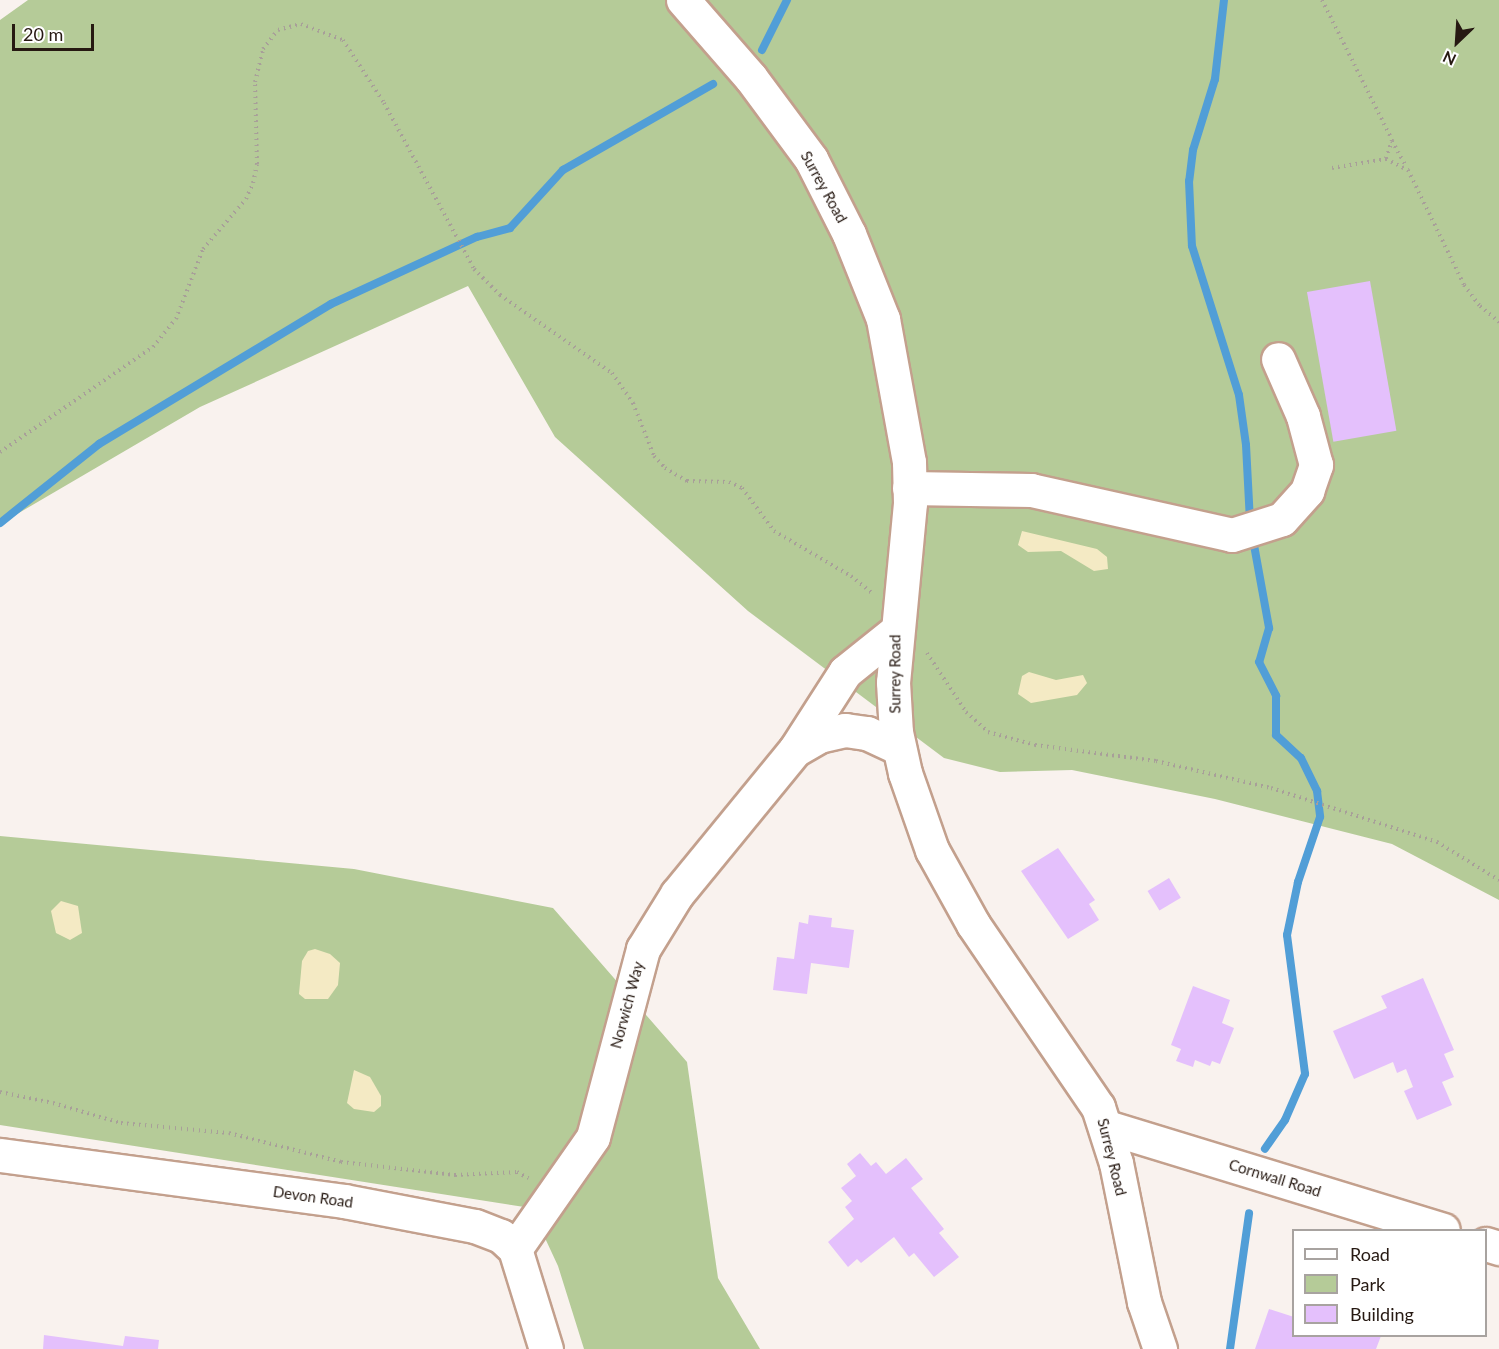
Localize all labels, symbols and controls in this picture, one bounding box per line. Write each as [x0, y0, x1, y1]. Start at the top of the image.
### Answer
scale bar [15, 12, 98, 50]
north arrow [1427, 12, 1487, 72]
text: 20 m [23, 23, 63, 45]
text: N [1440, 48, 1459, 70]
street label: Surrey Road [797, 148, 851, 226]
street label: Surrey Road [886, 634, 904, 714]
street label: Norwich Way [607, 959, 647, 1051]
street label: Surrey Road [1094, 1116, 1130, 1198]
street label: Cornwall Road [1227, 1155, 1323, 1201]
street label: Devon Road [272, 1182, 354, 1212]
legend [1292, 1229, 1487, 1337]
text: Road [1350, 1243, 1390, 1265]
text: Park [1350, 1273, 1385, 1295]
text: Building [1350, 1303, 1414, 1325]

